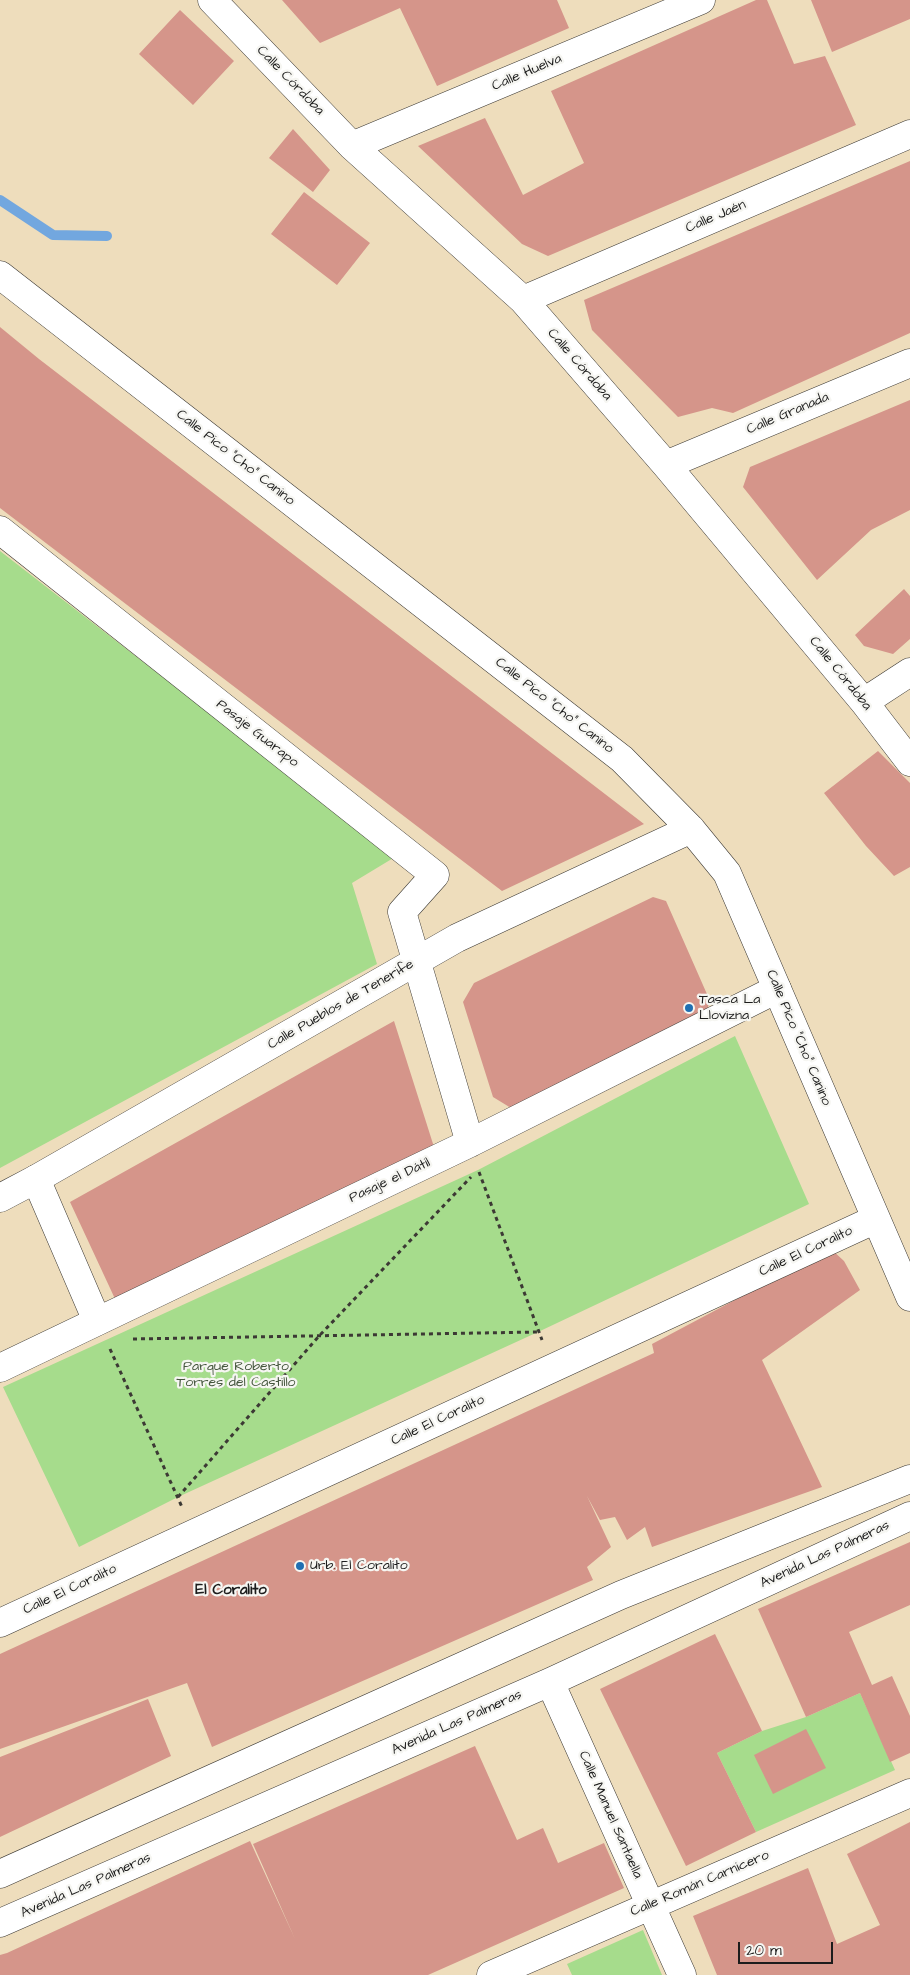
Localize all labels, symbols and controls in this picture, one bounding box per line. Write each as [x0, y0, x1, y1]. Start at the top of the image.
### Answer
street label: Calle Córdoba [253, 43, 327, 119]
street label: Calle Huelva [489, 51, 565, 95]
street label: Calle Jaén [683, 197, 749, 237]
street label: Calle Córdoba [543, 325, 615, 405]
street label: Calle Granada [744, 389, 832, 439]
street label: Calle Pico "Cho" Canino [172, 406, 298, 510]
street label: Calle Córdoba [805, 634, 875, 714]
street label: Calle Pico "Cho" Canino [491, 654, 617, 758]
street label: Pasaje Guarapo [212, 697, 302, 771]
street label: Calle Pueblos de Tenerife [265, 956, 417, 1054]
street label: Calle Pico "Cho" Canino [762, 968, 834, 1108]
place label: Tasca La Llovizna [699, 992, 760, 1024]
marker: Tasca La Llovizna [683, 1002, 695, 1014]
street label: Pasaje el Dátil [347, 1155, 433, 1207]
street label: Calle El Coralito [757, 1223, 855, 1281]
park label: Parque Roberto Torres del Castillo [177, 1359, 295, 1391]
street label: Calle El Coralito [389, 1392, 487, 1450]
street label: Avenida Las Palmeras [758, 1518, 892, 1592]
place label: Urb. El Coralito [310, 1558, 408, 1574]
marker: Urb. El Coralito [294, 1560, 306, 1572]
street label: Calle El Coralito [21, 1561, 119, 1619]
district label: El Coralito [195, 1582, 267, 1600]
street label: Avenida Las Palmeras [389, 1687, 525, 1759]
street label: Calle Manuel Santaella [574, 1749, 646, 1881]
street label: Calle Román Carnicero [628, 1847, 772, 1921]
street label: Avenida Las Palmeras [18, 1850, 154, 1922]
scale bar [740, 1932, 835, 1964]
text: 20 m [746, 1940, 782, 1961]

